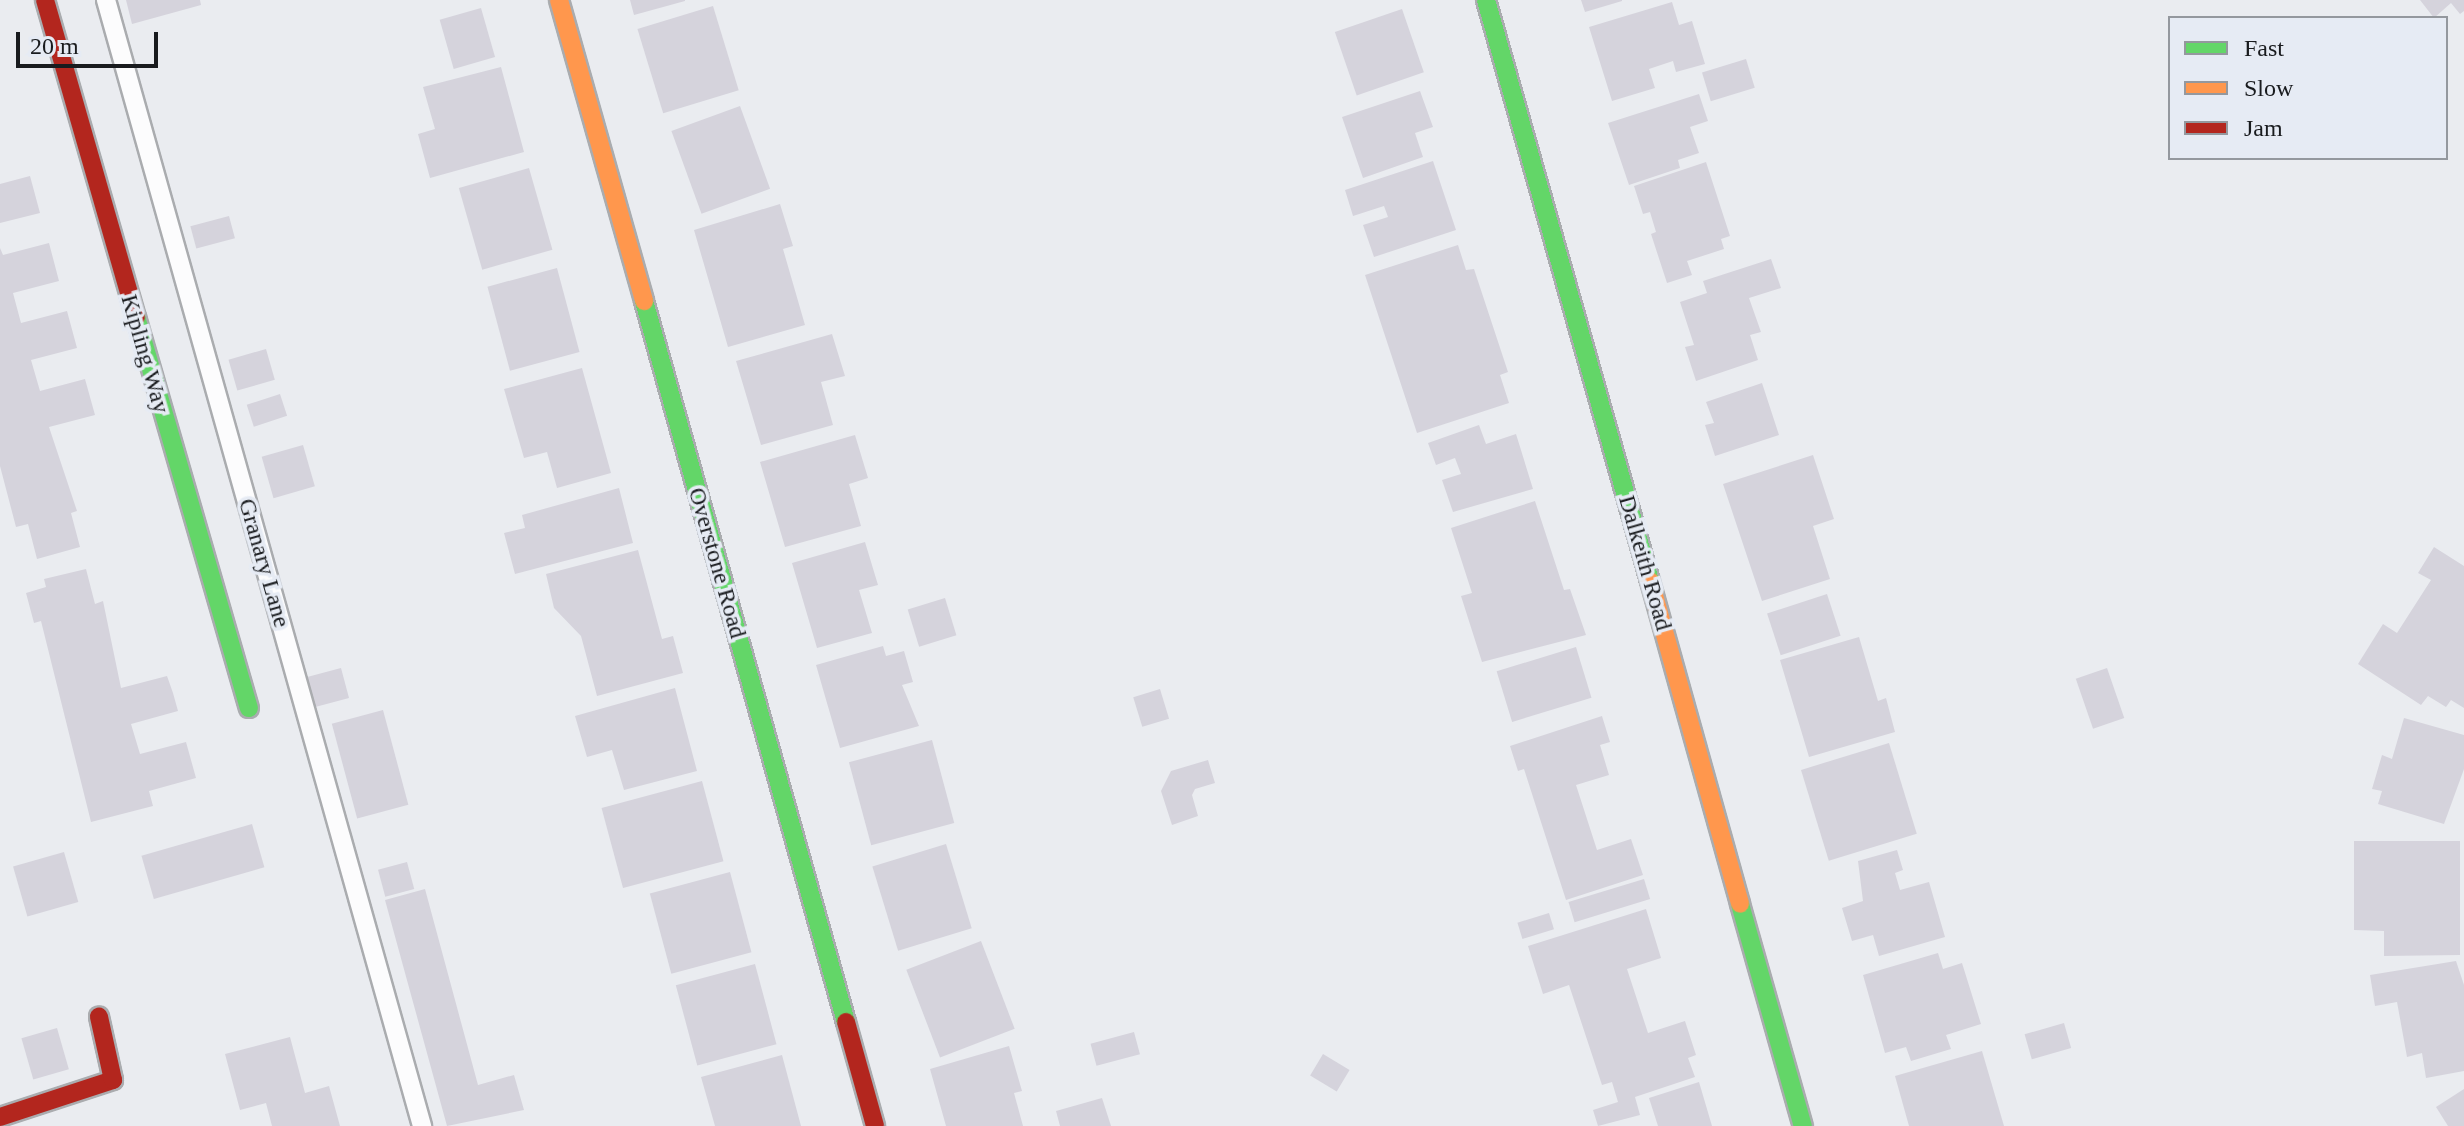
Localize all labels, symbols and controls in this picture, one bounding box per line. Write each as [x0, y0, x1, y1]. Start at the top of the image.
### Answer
scale bar [20, 16, 162, 66]
legend [2168, 16, 2448, 160]
text: 20 m [30, 33, 79, 59]
text: Fast [2244, 35, 2284, 61]
text: Slow [2244, 75, 2293, 101]
text: Jam [2244, 115, 2283, 141]
street label: Kipling Way [114, 291, 176, 417]
street label: Overstone Road [682, 484, 752, 642]
street label: Dalkeith Road [1612, 492, 1678, 634]
street label: Granary Lane [232, 495, 296, 631]

